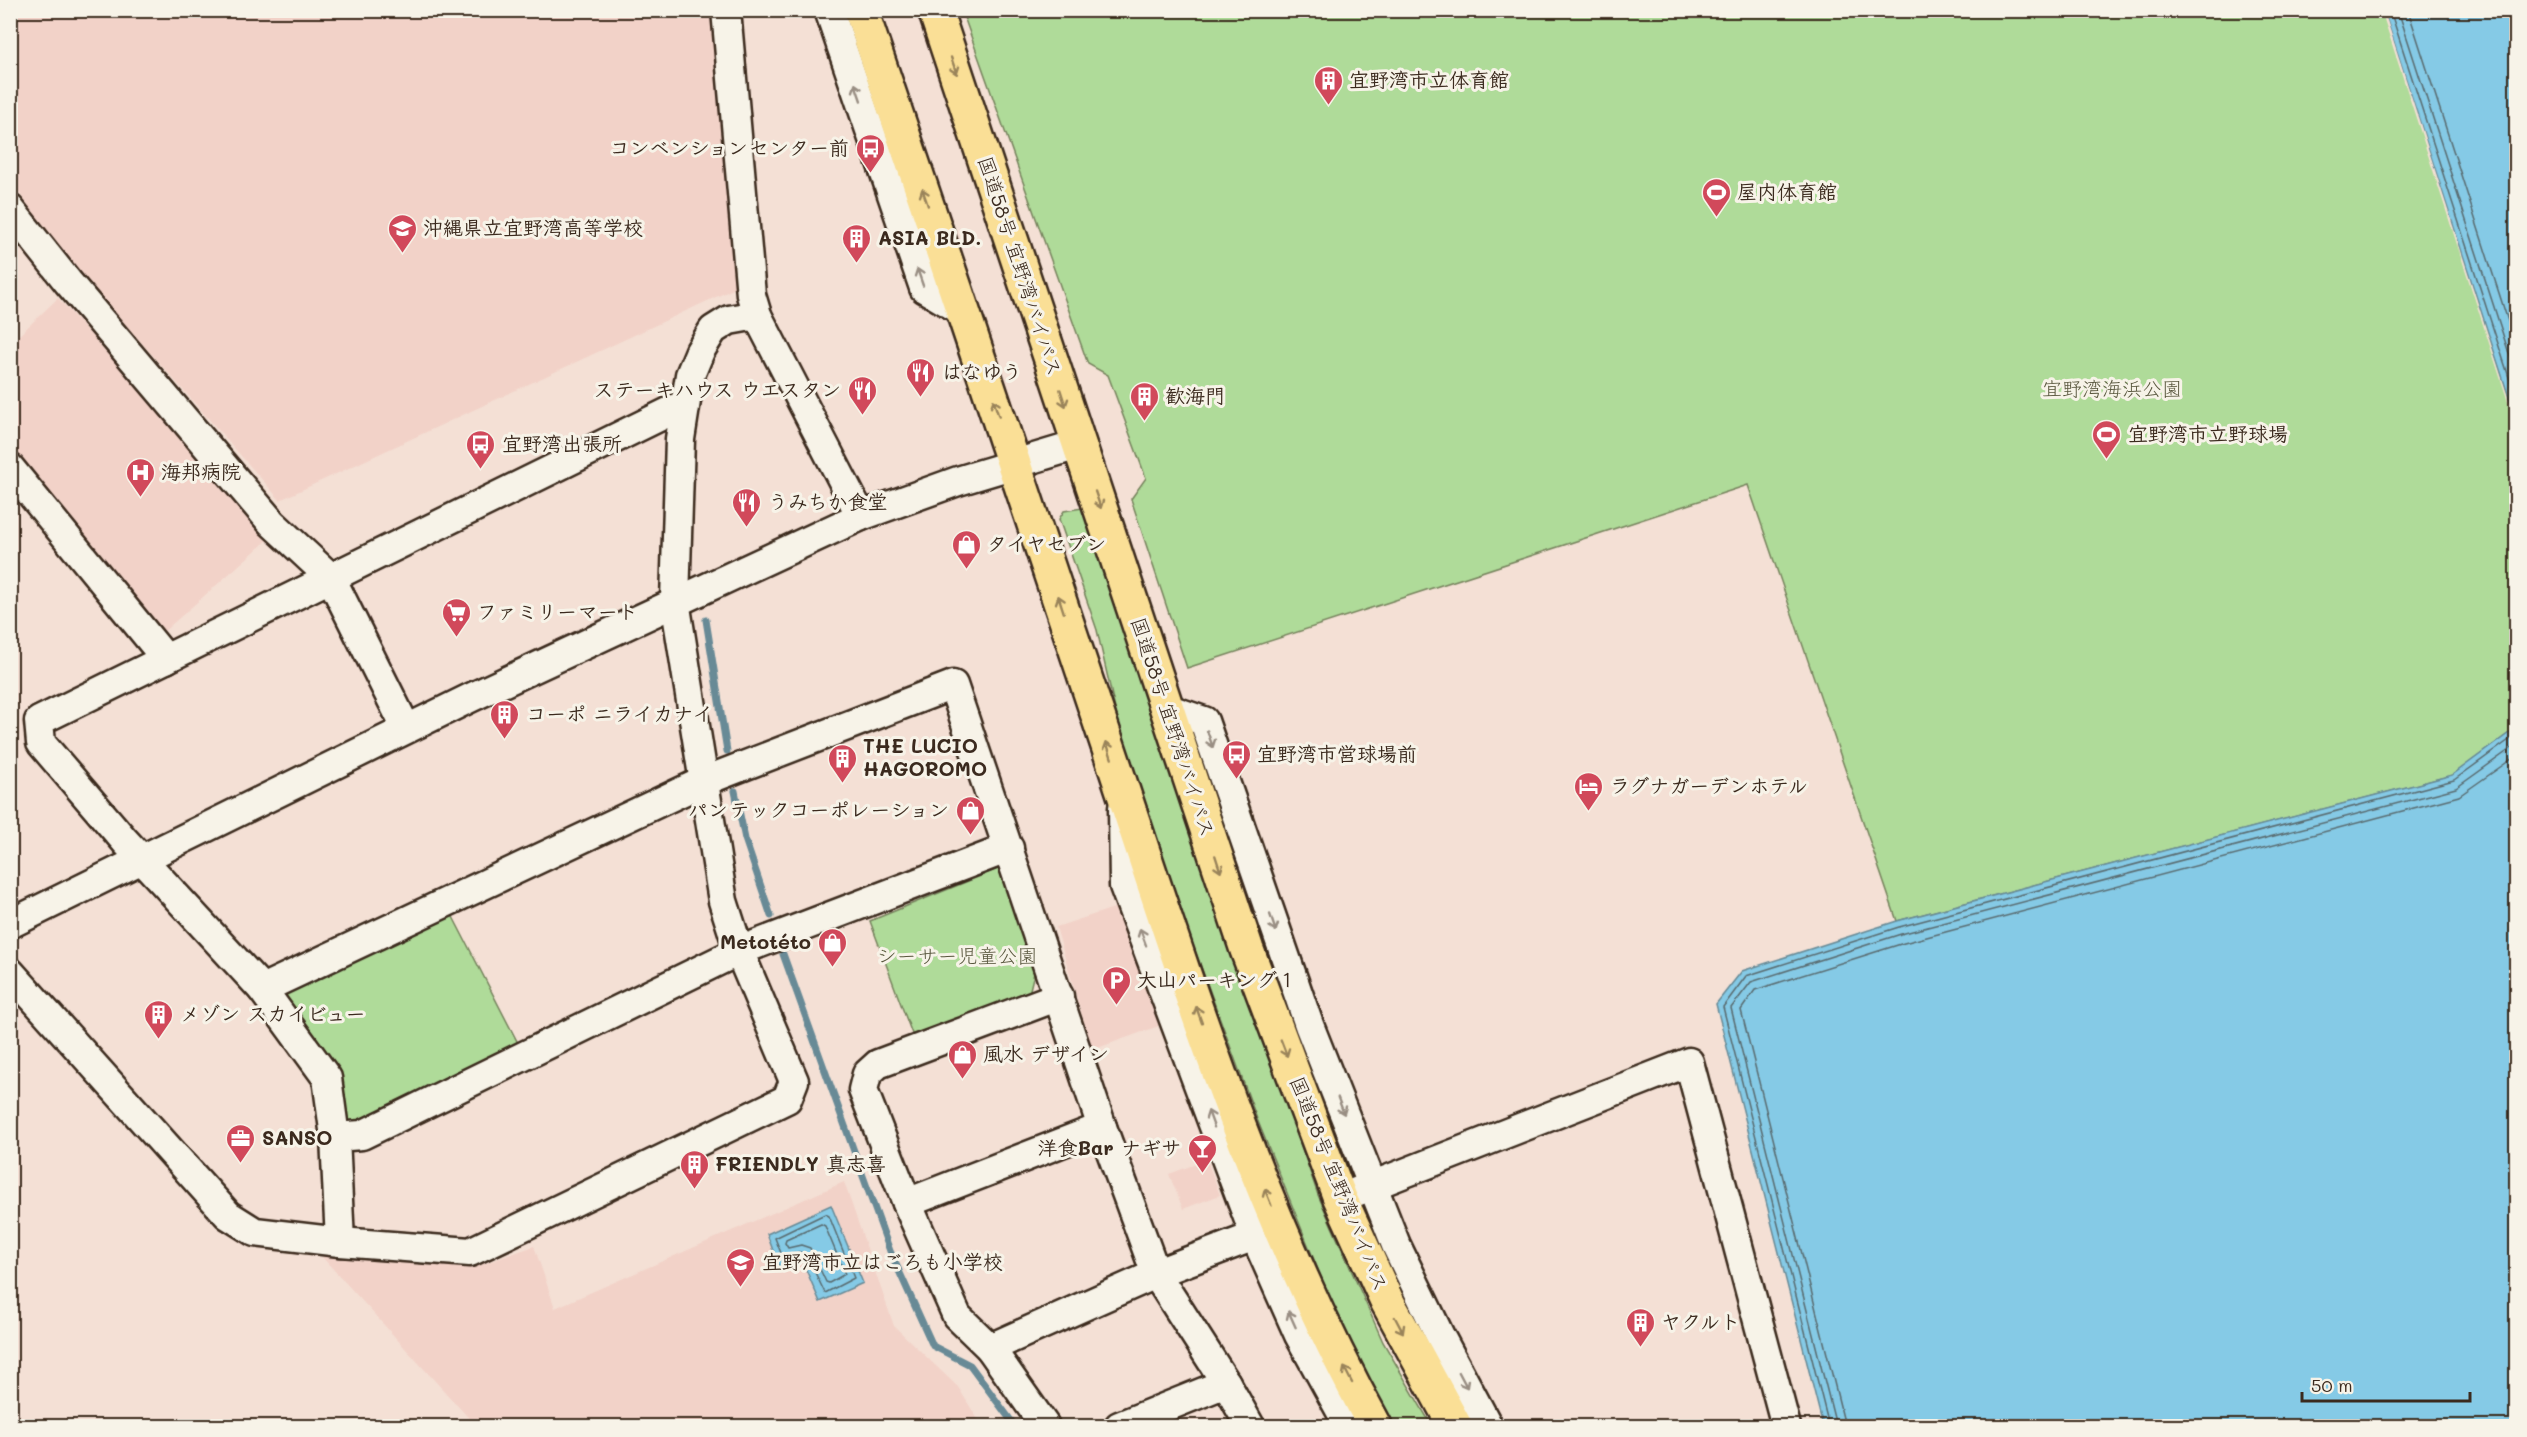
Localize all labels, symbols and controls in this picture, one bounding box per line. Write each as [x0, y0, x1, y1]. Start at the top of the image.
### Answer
one-way arrow [950, 56, 961, 75]
building icon: 宜野湾市立体育館 [1312, 64, 1344, 106]
place label: 宜野湾市立体育館 [1349, 66, 1509, 92]
one-way arrow [851, 83, 862, 102]
bus stop icon: コンベンションセンター前 [854, 132, 886, 174]
place label: コンベンションセンター前 [609, 134, 849, 160]
street label: 国道58号 宜野湾バイパス [973, 152, 1069, 379]
sports icon: 屋内体育館 [1700, 176, 1732, 218]
place label: 屋内体育館 [1737, 178, 1837, 204]
one-way arrow [919, 188, 930, 207]
school or university icon: 沖縄県立宜野湾高等学校 [386, 212, 418, 254]
place label: 沖縄県立宜野湾高等学校 [423, 214, 643, 240]
building icon: ASIA BLD. [841, 222, 873, 264]
place label: ASIA BLD. [878, 224, 981, 250]
one-way arrow [914, 268, 925, 287]
restaurant icon: はなゆう [905, 356, 937, 398]
place label: はなゆう [942, 358, 1022, 384]
restaurant icon: ステーキハウス ウエスタン [846, 374, 878, 416]
park label: 宜野湾海浜公園 [2042, 375, 2182, 401]
place label: ステーキハウス ウエスタン [593, 376, 841, 402]
building icon: 歓海門 [1128, 380, 1160, 422]
place label: 歓海門 [1165, 382, 1225, 408]
one-way arrow [1058, 388, 1069, 407]
one-way arrow [990, 399, 1001, 418]
sports icon: 宜野湾市立野球場 [2091, 418, 2123, 460]
place label: 宜野湾市立野球場 [2128, 420, 2288, 446]
bus stop icon: 宜野湾出張所 [465, 428, 497, 470]
place label: 宜野湾出張所 [502, 430, 622, 456]
hospital icon: 海邦病院 [124, 456, 156, 498]
place label: 海邦病院 [161, 458, 241, 484]
restaurant icon: うみちか食堂 [731, 486, 763, 528]
place label: うみちか食堂 [768, 488, 888, 514]
one-way arrow [1093, 490, 1104, 509]
shop icon: タイヤセブン [950, 528, 982, 570]
place label: タイヤセブン [987, 530, 1106, 556]
one-way arrow [1054, 595, 1065, 614]
supermarket icon: ファミリーマート [440, 596, 472, 638]
place label: ファミリーマート [477, 598, 638, 624]
street label: 国道58号 宜野湾バイパス [1126, 613, 1222, 840]
building icon: コーポ ニライカナイ [489, 698, 521, 740]
place label: コーポ ニライカナイ [526, 700, 713, 726]
one-way arrow [1205, 729, 1216, 748]
place label: THE LUCIO HAGOROMO [863, 732, 987, 781]
bus stop icon: 宜野湾市営球場前 [1220, 738, 1252, 780]
place label: 宜野湾市営球場前 [1257, 740, 1417, 766]
building icon: THE LUCIO HAGOROMO [826, 742, 858, 784]
one-way arrow [1103, 742, 1114, 760]
hotel icon: ラグナガーデンホテル [1573, 770, 1605, 812]
place label: ラグナガーデンホテル [1610, 772, 1808, 798]
shop icon: パンテックコーポレーション [954, 794, 986, 836]
place label: パンテックコーポレーション [688, 796, 949, 822]
one-way arrow [1214, 854, 1225, 873]
one-way arrow [1269, 913, 1280, 932]
shop icon: Metotéto [816, 926, 848, 968]
place label: Metotéto [720, 928, 811, 954]
one-way arrow [1137, 928, 1148, 946]
park label: シーサー児童公園 [877, 942, 1037, 968]
parking icon: 大山パーキング１ [1100, 964, 1132, 1006]
place label: 大山パーキング１ [1137, 966, 1297, 992]
building icon: メゾン スカイビュー [143, 998, 175, 1040]
place label: メゾン スカイビュー [180, 1000, 366, 1026]
one-way arrow [1193, 1006, 1204, 1025]
shop icon: 風水 デザイン [946, 1038, 978, 1080]
one-way arrow [1279, 1038, 1290, 1057]
place label: 風水 デザイン [983, 1040, 1109, 1066]
street label: 国道58号 宜野湾バイパス [1285, 1072, 1395, 1295]
one-way arrow [1336, 1096, 1347, 1115]
one-way arrow [1205, 1110, 1216, 1129]
office icon: SANSO [225, 1122, 257, 1164]
place label: SANSO [262, 1124, 332, 1150]
bar icon: 洋食Bar ナギサ [1186, 1132, 1218, 1174]
place label: 洋食Bar ナギサ [1038, 1134, 1181, 1160]
building icon: FRIENDLY 真志喜 [678, 1148, 710, 1190]
place label: FRIENDLY 真志喜 [715, 1150, 886, 1176]
one-way arrow [1262, 1188, 1273, 1207]
school or university icon: 宜野湾市立はごろも小学校 [725, 1246, 757, 1288]
place label: 宜野湾市立はごろも小学校 [762, 1248, 1003, 1274]
building icon: ヤクルト [1624, 1306, 1656, 1348]
place label: ヤクルト [1661, 1308, 1740, 1334]
one-way arrow [1286, 1311, 1298, 1329]
one-way arrow [1394, 1315, 1405, 1333]
scale bar [2302, 1365, 2470, 1403]
one-way arrow [1342, 1366, 1353, 1384]
one-way arrow [1458, 1370, 1469, 1388]
text: 50 m [2311, 1373, 2353, 1397]

